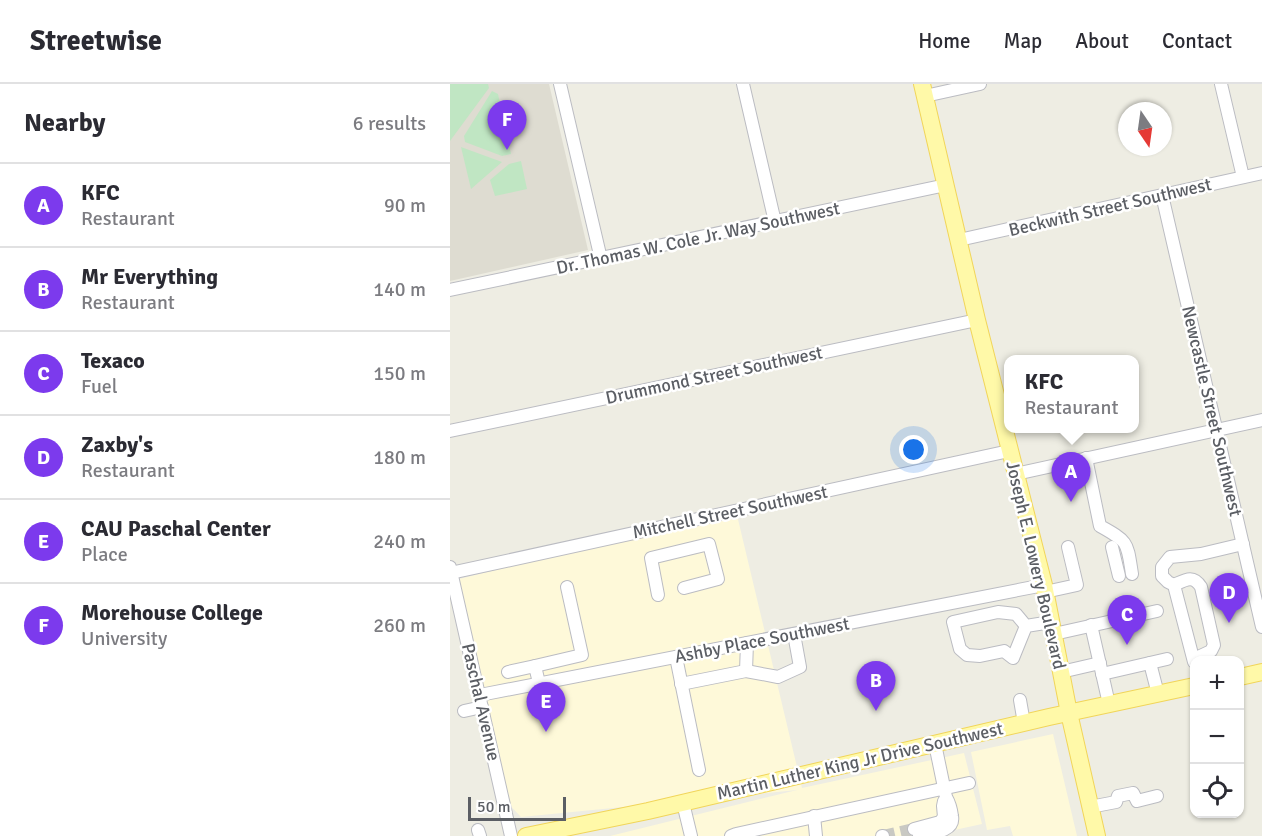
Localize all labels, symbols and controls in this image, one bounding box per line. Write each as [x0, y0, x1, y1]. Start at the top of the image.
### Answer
text: Streetwise [30, 24, 162, 58]
text: Home [918, 28, 971, 54]
text: Map [1004, 28, 1042, 54]
text: About [1075, 28, 1129, 54]
text: Contact [1162, 28, 1232, 54]
pin: F [488, 100, 526, 150]
north arrow [1118, 102, 1172, 156]
text: Nearby [24, 107, 105, 139]
text: 6 results [353, 111, 426, 136]
street label: Beckwith Street Southwest [1007, 173, 1213, 241]
text: KFC [81, 179, 120, 206]
text: A [37, 193, 50, 218]
text: 90 m [384, 193, 426, 218]
street label: Dr. Thomas W. Cole Jr. Way Southwest [554, 197, 842, 279]
text: Restaurant [81, 206, 175, 231]
text: Mr Everything [81, 263, 218, 290]
text: B [37, 277, 50, 302]
text: 140 m [373, 277, 426, 302]
text: Restaurant [81, 290, 175, 315]
street label: Newcastle Street Southwest [1177, 304, 1247, 518]
street label: Drummond Street Southwest [603, 341, 825, 409]
text: Texaco [81, 347, 145, 374]
popup [1004, 355, 1139, 433]
text: C [37, 361, 50, 386]
text: 150 m [373, 361, 426, 386]
text: KFC [1025, 368, 1063, 395]
text: Fuel [81, 374, 118, 399]
text: Restaurant [1025, 395, 1118, 420]
text: Zaxby's [81, 431, 153, 458]
your location [899, 435, 928, 464]
text: D [37, 445, 50, 470]
text: 180 m [373, 445, 426, 470]
pin: A [1052, 452, 1090, 502]
text: Restaurant [81, 458, 175, 483]
street label: Joseph E. Lowery Boulevard [1001, 459, 1071, 671]
street label: Mitchell Street Southwest [630, 481, 830, 543]
text: CAU Paschal Center [81, 515, 271, 542]
text: E [38, 529, 49, 554]
text: 240 m [373, 529, 426, 554]
text: Place [81, 542, 128, 567]
pin: D [1210, 574, 1248, 623]
pin: C [1108, 596, 1146, 645]
text: Morehouse College [81, 599, 263, 626]
street label: Ashby Place Southwest [673, 612, 851, 668]
text: F [38, 613, 49, 638]
text: 260 m [373, 613, 426, 638]
text: University [81, 626, 167, 651]
street label: Paschal Avenue [457, 641, 505, 763]
map controls [1190, 656, 1244, 818]
button: + [1190, 656, 1244, 710]
pin: B [856, 662, 896, 711]
pin: E [526, 682, 566, 732]
button: − [1190, 710, 1244, 764]
street label: Martin Luther King Jr Drive Southwest [715, 717, 1005, 805]
button: locate [1190, 764, 1244, 818]
scale bar [468, 794, 566, 822]
text: 50 m [477, 797, 511, 817]

